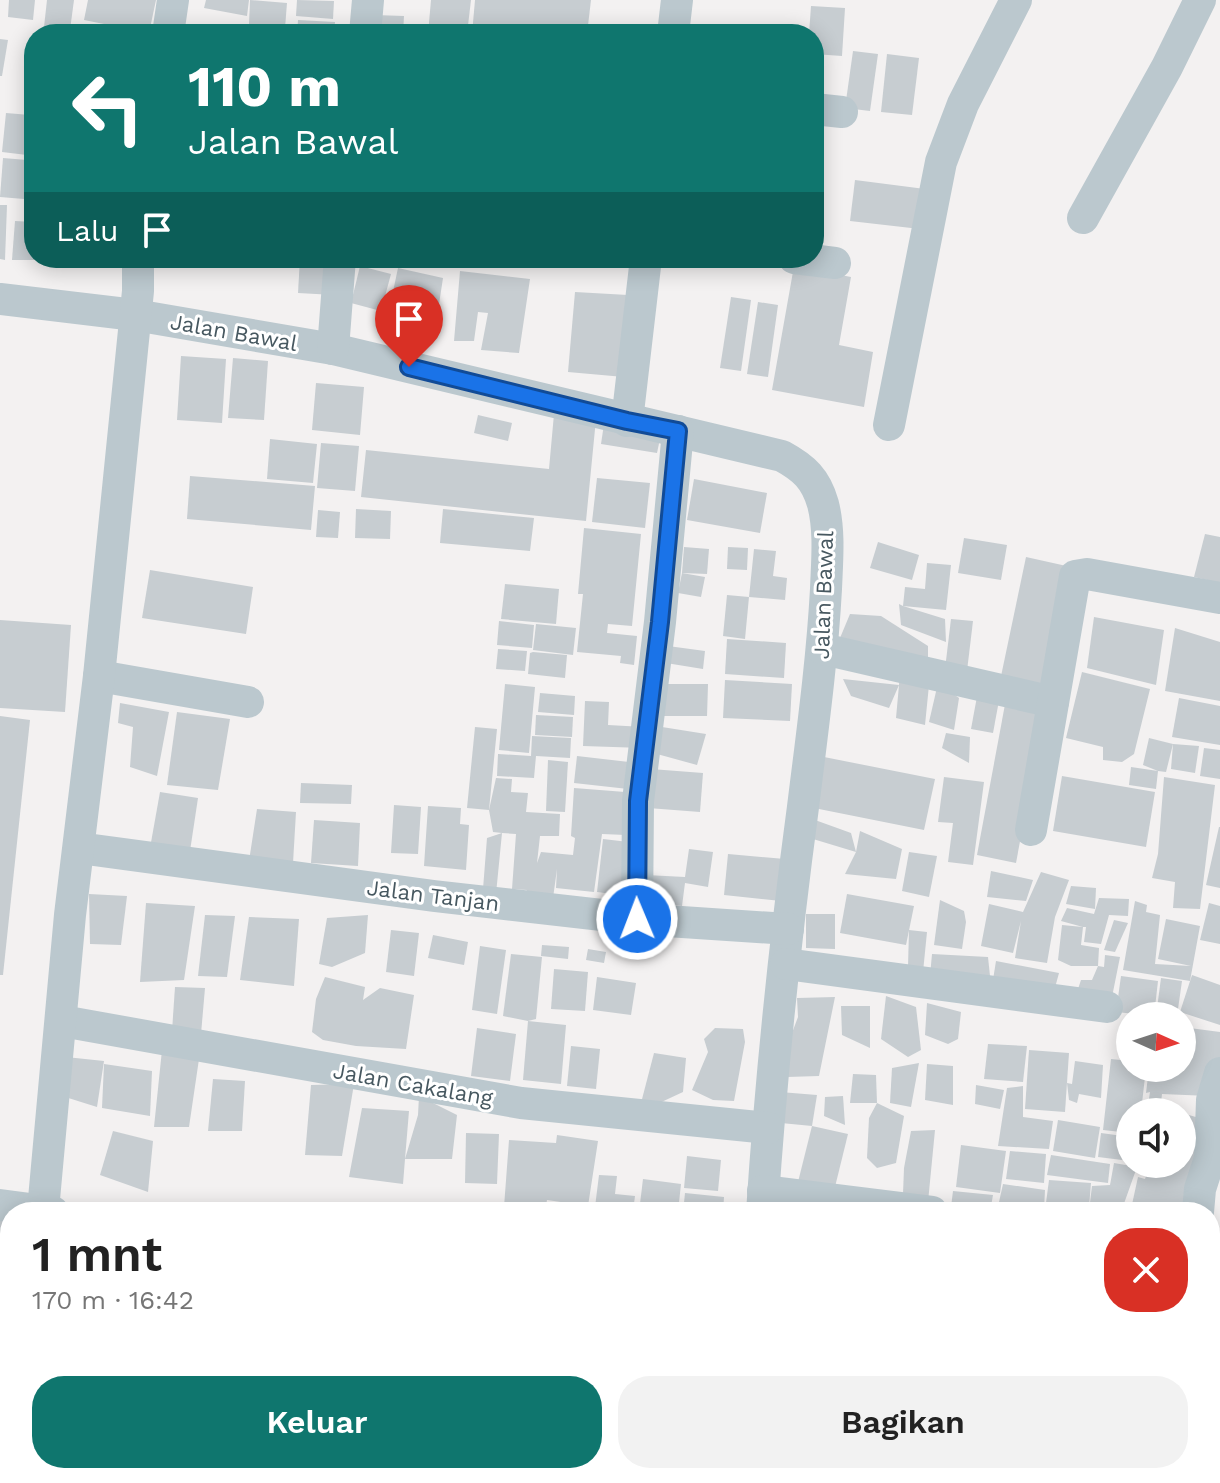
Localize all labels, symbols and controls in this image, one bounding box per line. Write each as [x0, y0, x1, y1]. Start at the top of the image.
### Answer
text: 110 m [188, 54, 341, 120]
icon: left [56, 56, 160, 160]
text: Jalan Bawal [188, 121, 399, 163]
icon: arrive [135, 208, 179, 252]
text: Lalu [56, 213, 119, 248]
pin [375, 285, 443, 367]
icon: arrive [387, 297, 431, 341]
street label: Jalan Bawal [168, 309, 300, 356]
street label: Jalan Bawal [809, 530, 838, 660]
street label: Jalan Tanjan [365, 875, 501, 916]
position arrow [595, 877, 679, 961]
north arrow [1116, 1002, 1196, 1082]
map controls [1116, 1002, 1196, 1178]
street label: Jalan Cakalang [331, 1058, 495, 1111]
button: sound [1116, 1098, 1196, 1178]
text: 1 mnt [32, 1226, 162, 1283]
button: close [1104, 1228, 1188, 1312]
text: 170 m · 16:42 [32, 1285, 194, 1315]
button: Keluar [32, 1376, 602, 1468]
button: Bagikan [618, 1376, 1188, 1468]

